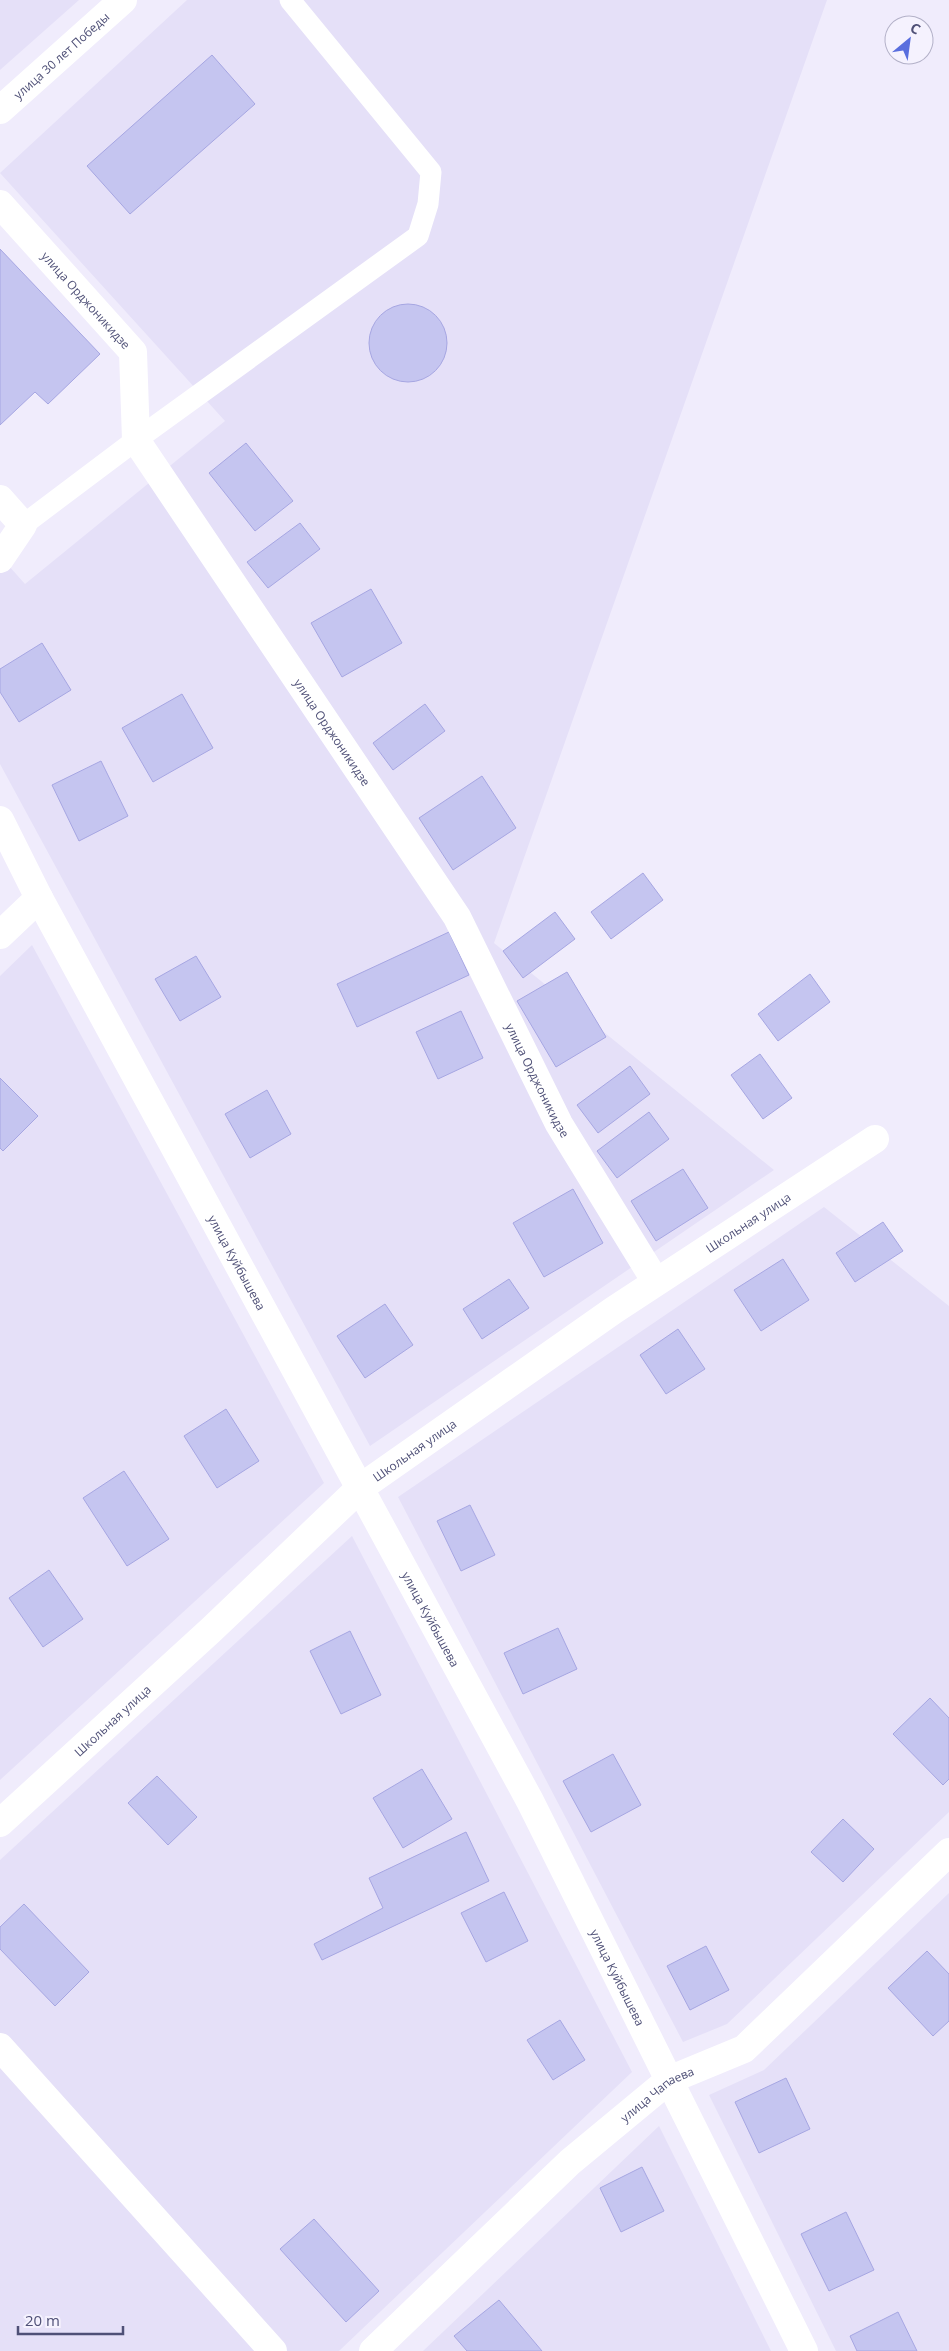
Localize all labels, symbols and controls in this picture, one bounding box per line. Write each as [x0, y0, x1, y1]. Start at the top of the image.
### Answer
street label: улица 30 лет Победы [10, 8, 113, 103]
north arrow [884, 15, 934, 65]
text: С [907, 18, 924, 39]
street label: улица Орджоникидзе [38, 247, 135, 353]
street label: улица Орджоникидзе [290, 675, 375, 789]
street label: улица Орджоникидзе [502, 1020, 574, 1141]
street label: Школьная улица [702, 1188, 794, 1256]
street label: улица Куйбышева [204, 1212, 270, 1313]
street label: Школьная улица [369, 1415, 459, 1485]
street label: улица Куйбышева [398, 1568, 464, 1670]
street label: Школьная улица [70, 1681, 154, 1760]
street label: улица Куйбышева [587, 1926, 649, 2029]
street label: улица Чапаева [616, 2062, 696, 2126]
scale bar [18, 2304, 122, 2336]
text: 20 m [25, 2310, 60, 2330]

